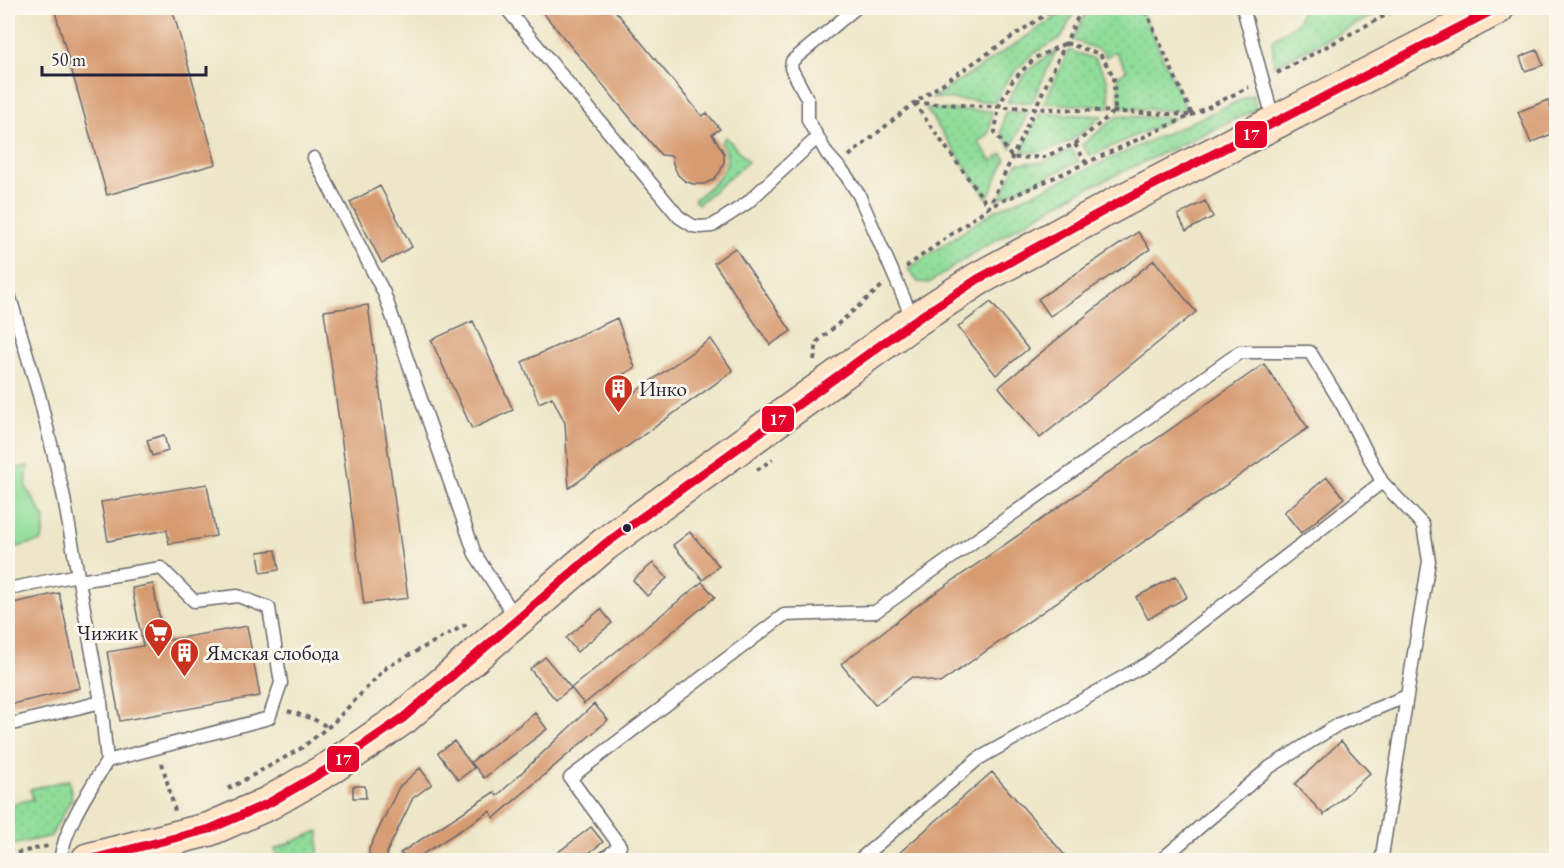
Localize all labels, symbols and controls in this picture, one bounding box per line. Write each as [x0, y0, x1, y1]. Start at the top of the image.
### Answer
scale bar [42, 39, 206, 77]
text: 50 m [51, 48, 86, 71]
line badge: 17 [1234, 120, 1268, 149]
text: 17 [1243, 124, 1260, 145]
building icon: Инко [602, 372, 634, 414]
place label: Инко [639, 375, 687, 402]
line badge: 17 [761, 405, 795, 433]
text: 17 [770, 409, 787, 430]
unlabelled marker [621, 522, 633, 534]
supermarket icon: Чижик [143, 616, 175, 658]
place label: Чижик [77, 619, 138, 646]
building icon: Ямская слобода [169, 636, 201, 678]
place label: Ямская слобода [205, 639, 340, 666]
line badge: 17 [326, 745, 360, 773]
text: 17 [335, 749, 352, 770]

